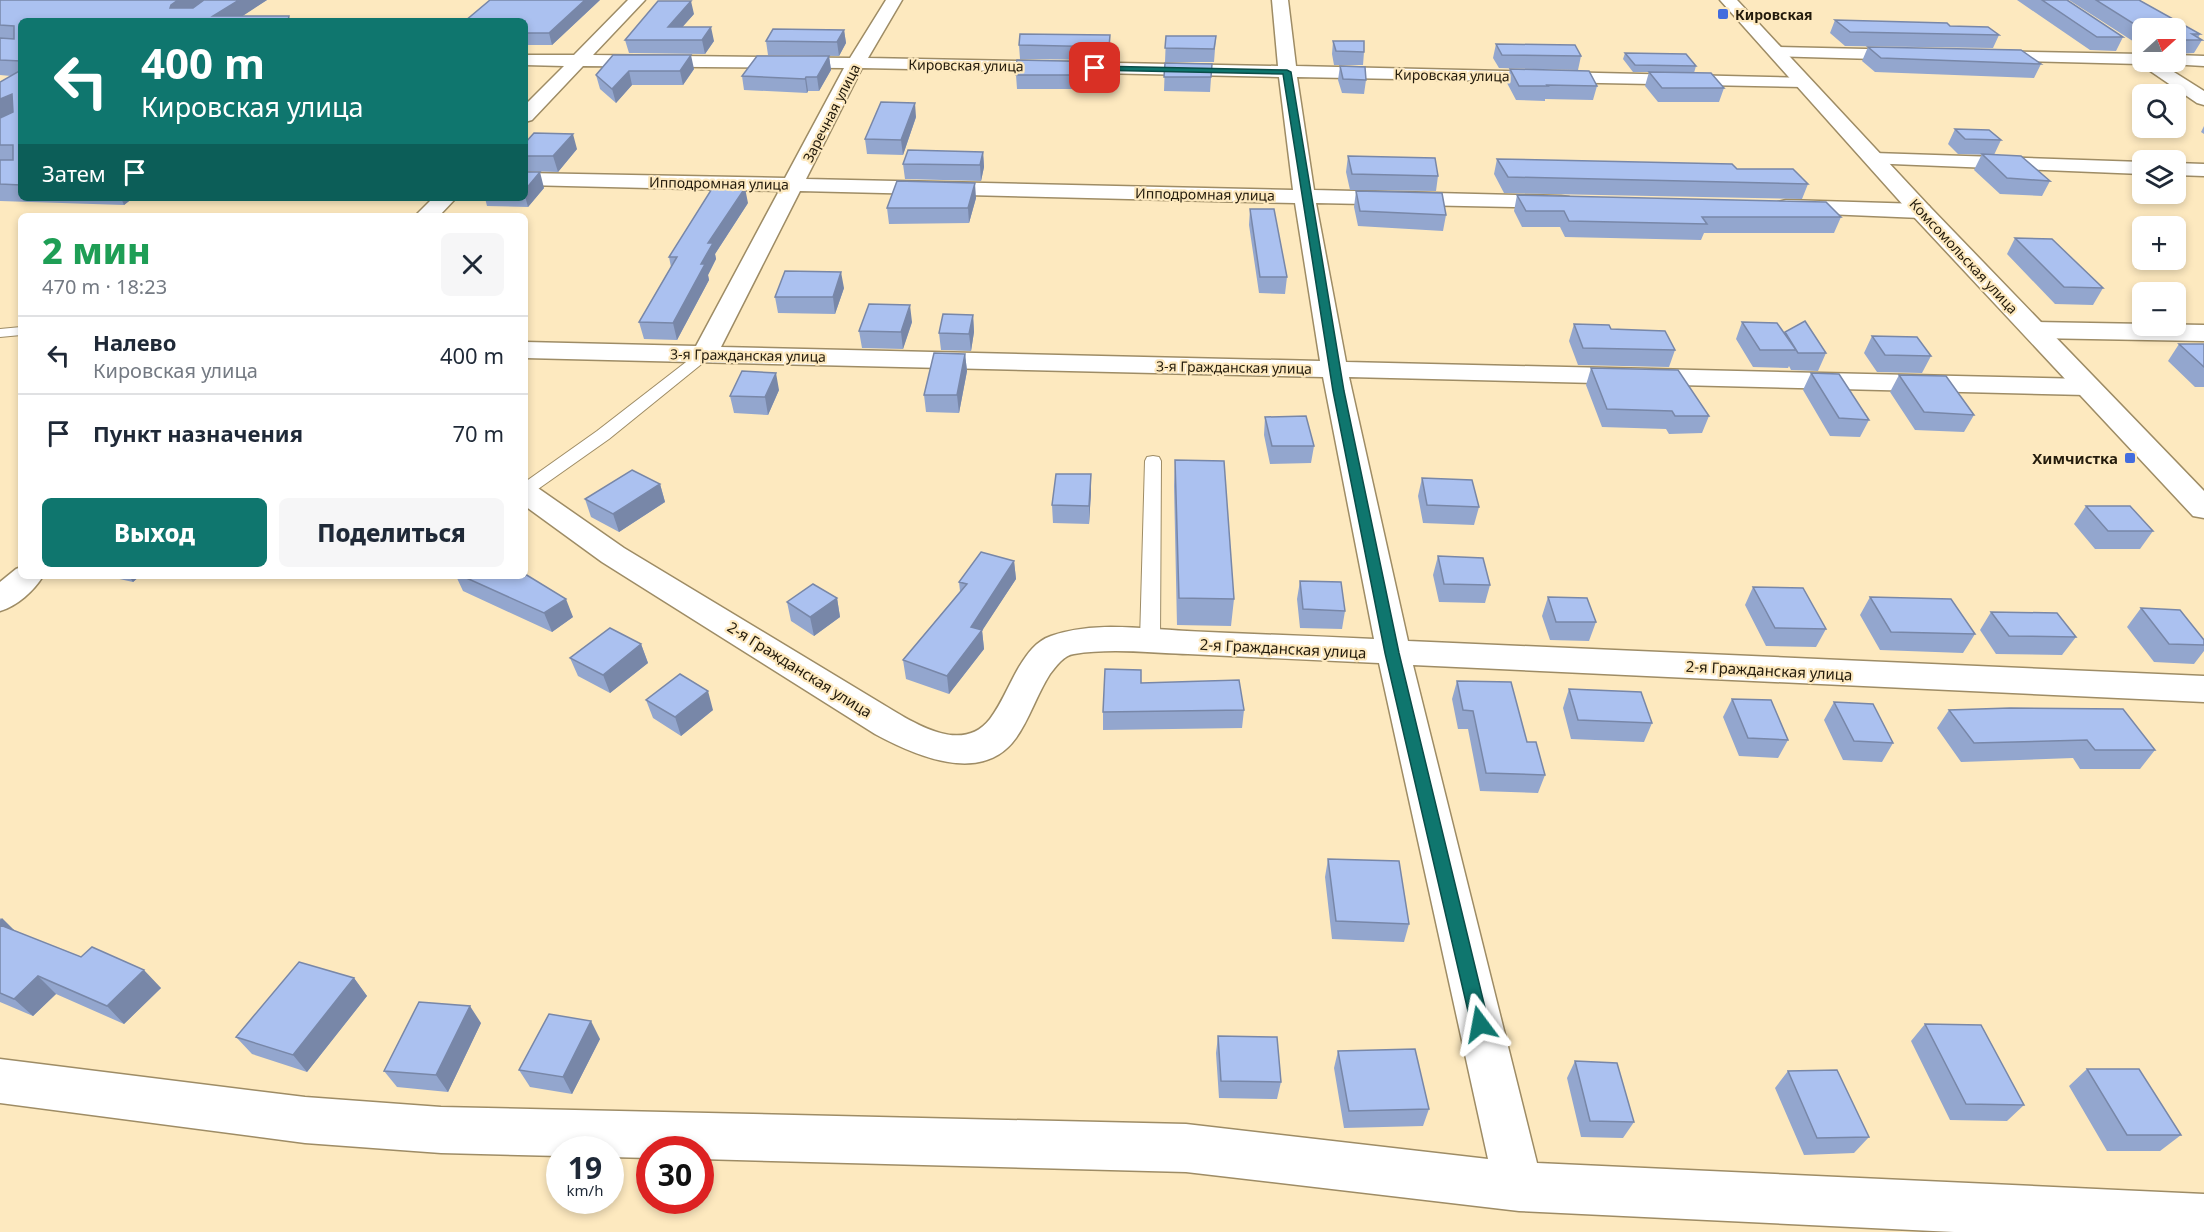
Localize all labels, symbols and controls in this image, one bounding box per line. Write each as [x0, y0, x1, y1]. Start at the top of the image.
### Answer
place label: Кировская [1735, 5, 1813, 24]
marker: Кировская [1716, 7, 1730, 21]
north arrow [2132, 18, 2186, 72]
map controls [2132, 18, 2186, 336]
text: 400 m [141, 34, 265, 91]
icon: left [42, 42, 120, 120]
pin [1069, 42, 1120, 93]
icon: arrive [1078, 51, 1111, 84]
street label: Кировская улица [908, 54, 1024, 76]
street label: Заречная улица [798, 61, 864, 165]
street label: Кировская улица [1394, 64, 1510, 86]
button: search [2132, 84, 2186, 138]
text: Кировская улица [141, 88, 364, 125]
button: layers [2132, 150, 2186, 204]
icon: arrive [118, 156, 151, 189]
text: Затем [42, 158, 106, 188]
street label: Ипподромная улица [649, 172, 789, 194]
street label: Ипподромная улица [1135, 183, 1275, 205]
street label: Комсомольская улица [1906, 194, 2022, 318]
button: + [2132, 216, 2186, 270]
text: 2 мин [42, 226, 151, 275]
button: close [441, 233, 504, 296]
text: 470 m · 18:23 [42, 273, 167, 300]
button: − [2132, 282, 2186, 336]
text: Налево [93, 327, 176, 357]
icon: left [42, 339, 75, 372]
text: 400 m [440, 340, 504, 370]
street label: 3-я Гражданская улица [670, 344, 826, 366]
street label: 3-я Гражданская улица [1156, 356, 1312, 378]
text: Кировская улица [93, 357, 258, 384]
icon: arrive [42, 417, 75, 450]
text: Пункт назначения [93, 418, 303, 448]
text: 70 m [453, 418, 504, 448]
place label: Химчистка [2032, 448, 2118, 468]
marker: Химчистка [2123, 451, 2137, 465]
button: Выход [42, 498, 267, 567]
button: Поделиться [279, 498, 504, 567]
street label: 2-я Гражданская улица [724, 616, 876, 722]
street label: 2-я Гражданская улица [1199, 634, 1367, 662]
street label: 2-я Гражданская улица [1685, 656, 1853, 684]
position arrow [1448, 992, 1512, 1056]
speed limit sign: 30 [636, 1136, 714, 1214]
text: 19 [568, 1147, 602, 1188]
text: km/h [567, 1180, 603, 1200]

